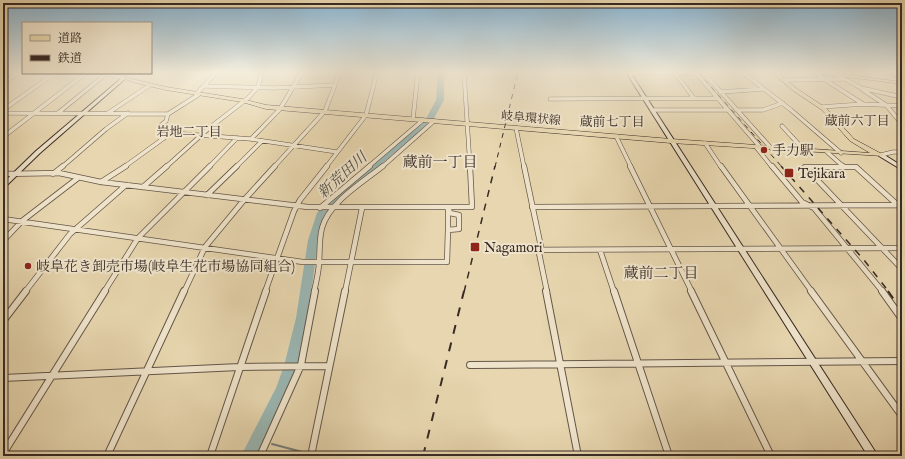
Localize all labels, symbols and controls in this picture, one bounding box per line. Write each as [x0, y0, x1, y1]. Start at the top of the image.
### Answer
legend [22, 22, 152, 74]
text: 道路 [58, 31, 82, 46]
text: 鉄道 [57, 51, 82, 66]
street label: 岐阜環状線 [500, 108, 562, 129]
district label: 蔵前六丁目 [824, 113, 890, 130]
district label: 蔵前七丁目 [579, 114, 645, 131]
district label: 岩地二丁目 [156, 124, 222, 141]
place label: 手力駅 [772, 142, 814, 160]
marker: 手力駅 [759, 145, 769, 155]
water label: 新荒田川 [314, 147, 372, 203]
district label: 蔵前一丁目 [402, 153, 478, 172]
place label: Tejikara [798, 165, 846, 183]
marker: Tejikara [783, 167, 795, 179]
place label: Nagamori [484, 239, 543, 257]
marker: Nagamori [469, 241, 481, 253]
place label: 岐阜花き卸売市場(岐阜生花市場協同組合) [36, 258, 295, 276]
marker: 岐阜花き卸売市場(岐阜生花市場協同組合) [23, 261, 33, 271]
district label: 蔵前二丁目 [623, 264, 699, 283]

